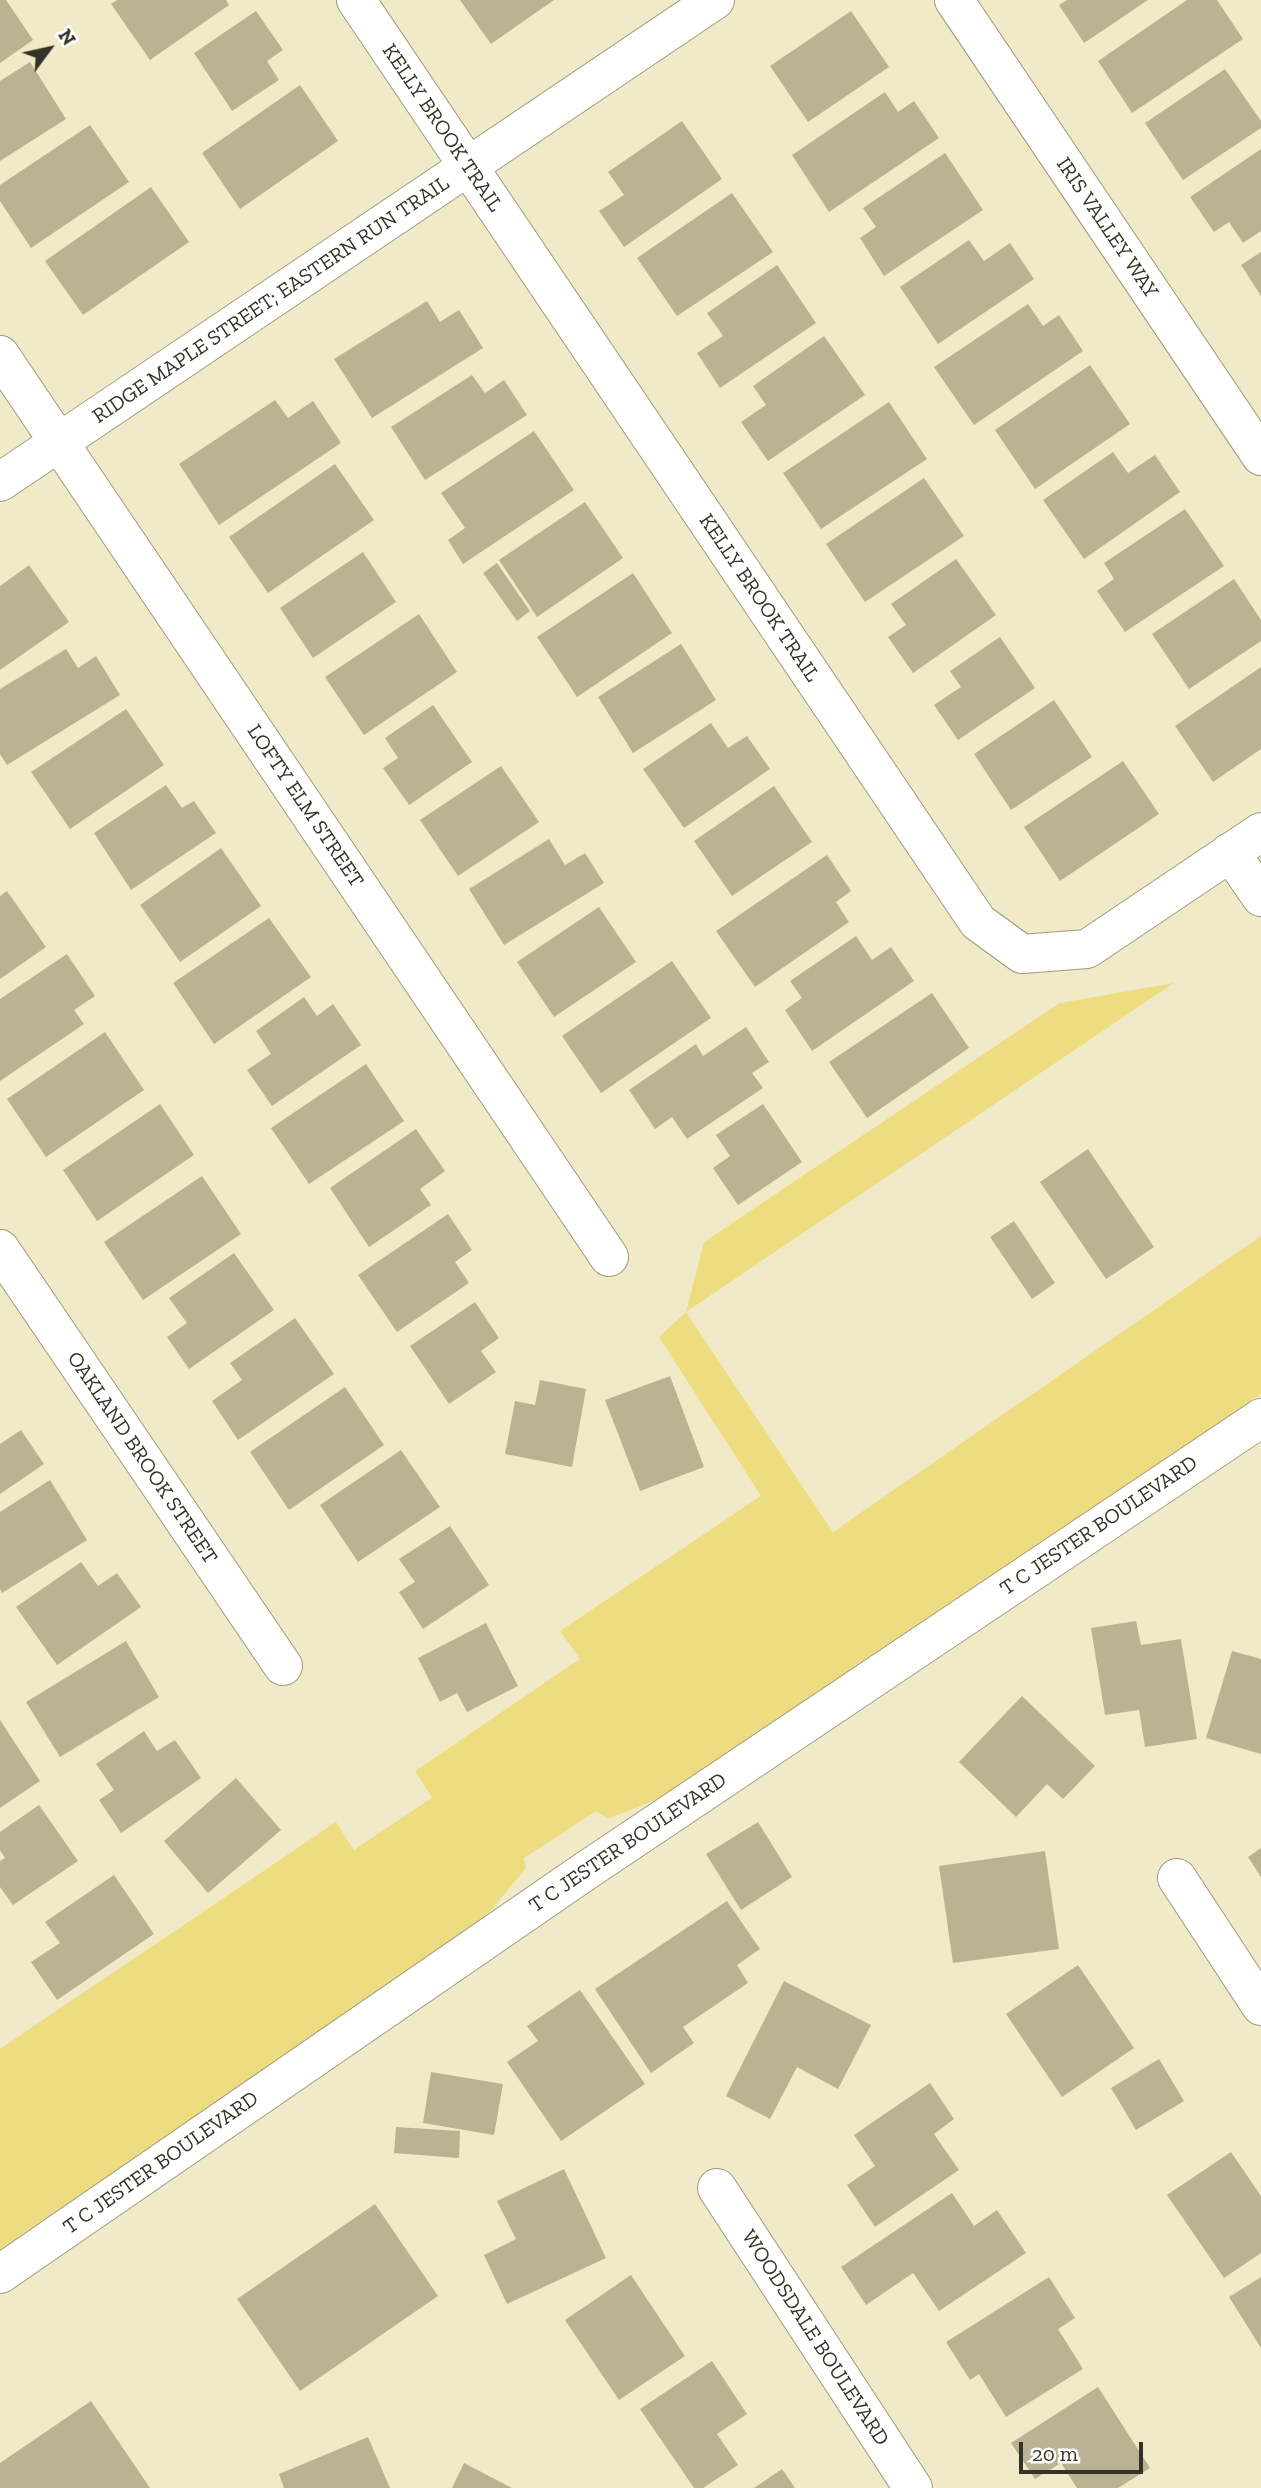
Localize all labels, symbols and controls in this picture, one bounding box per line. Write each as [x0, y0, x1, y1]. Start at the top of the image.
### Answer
north arrow [14, 14, 84, 84]
text: N [53, 25, 81, 50]
street label: KELLY BROOK TRAIL [376, 39, 508, 217]
street label: IRIS VALLEY WAY [1051, 153, 1163, 303]
street label: RIDGE MAPLE STREET; EASTERN RUN TRAIL [88, 171, 454, 429]
street label: KELLY BROOK TRAIL [693, 509, 825, 687]
street label: LOFTY ELM STREET [241, 720, 369, 892]
street label: OAKLAND BROOK STREET [61, 1347, 223, 1569]
street label: T C JESTER BOULEVARD [996, 1451, 1202, 1601]
street label: T C JESTER BOULEVARD [525, 1768, 731, 1918]
street label: T C JESTER BOULEVARD [59, 2086, 263, 2240]
street label: WOODSDALE BOULEVARD [736, 2225, 894, 2451]
scale bar [1023, 2428, 1147, 2472]
text: 20 m [1032, 2441, 1078, 2466]

